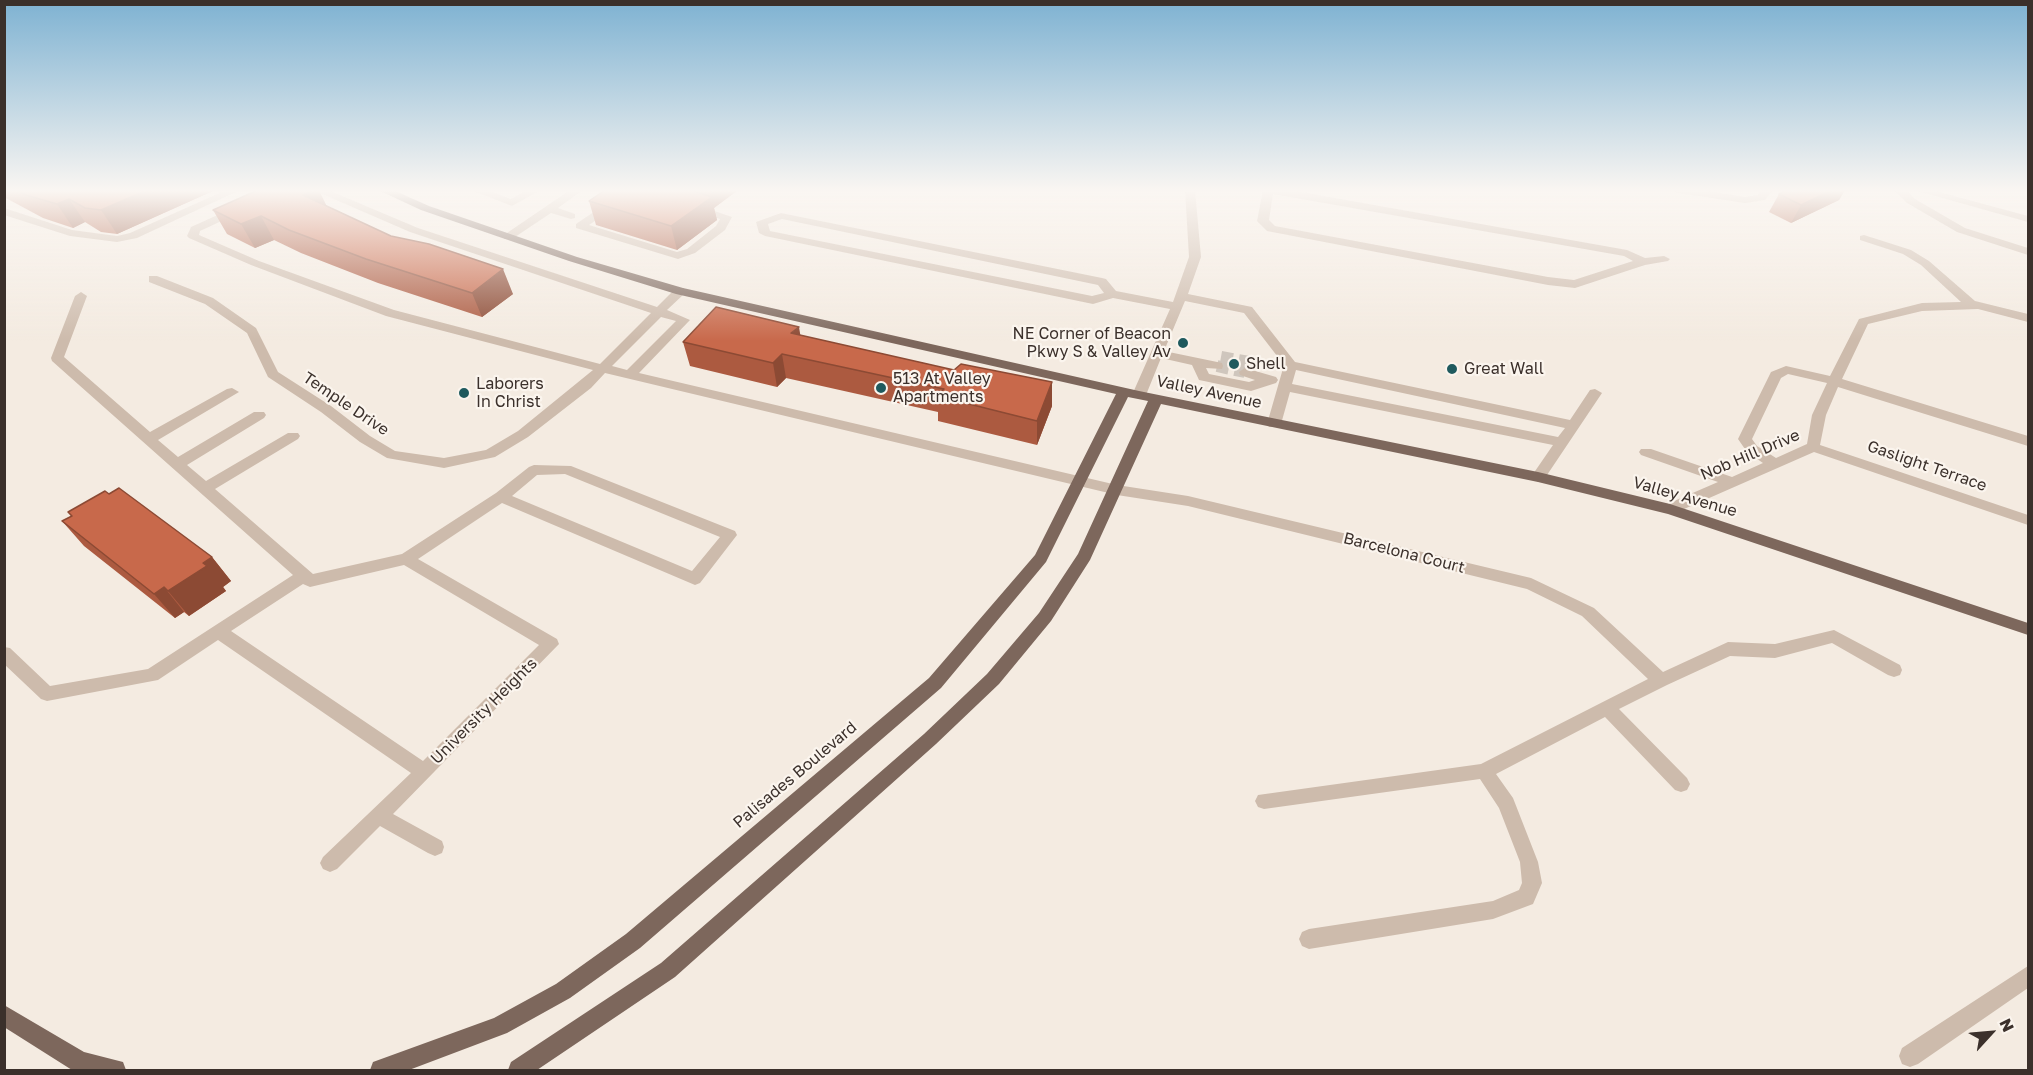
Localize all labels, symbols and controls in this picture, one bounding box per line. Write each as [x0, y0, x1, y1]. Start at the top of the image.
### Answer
place label: NE Corner of Beacon Pkwy S & Valley Av [1013, 324, 1171, 362]
marker: NE Corner of Beacon Pkwy S & Valley Av [1176, 336, 1190, 350]
place label: Shell [1246, 354, 1286, 374]
marker: Shell [1227, 357, 1241, 371]
place label: Great Wall [1464, 359, 1544, 379]
marker: Great Wall [1445, 362, 1459, 376]
street label: Temple Drive [299, 368, 393, 440]
place label: 513 At Valley Apartments [893, 369, 991, 407]
street label: Valley Avenue [1155, 371, 1263, 413]
place label: Laborers In Christ [476, 374, 544, 412]
marker: 513 At Valley Apartments [874, 381, 888, 395]
marker: Laborers In Christ [457, 386, 471, 400]
street label: Nob Hill Drive [1697, 425, 1803, 485]
street label: Gaslight Terrace [1865, 437, 1989, 495]
street label: Valley Avenue [1631, 473, 1739, 521]
street label: Barcelona Court [1341, 529, 1467, 577]
street label: University Heights [427, 654, 541, 768]
street label: Palisades Boulevard [729, 718, 861, 832]
north arrow [1961, 1003, 2021, 1063]
text: N [1996, 1015, 2019, 1035]

